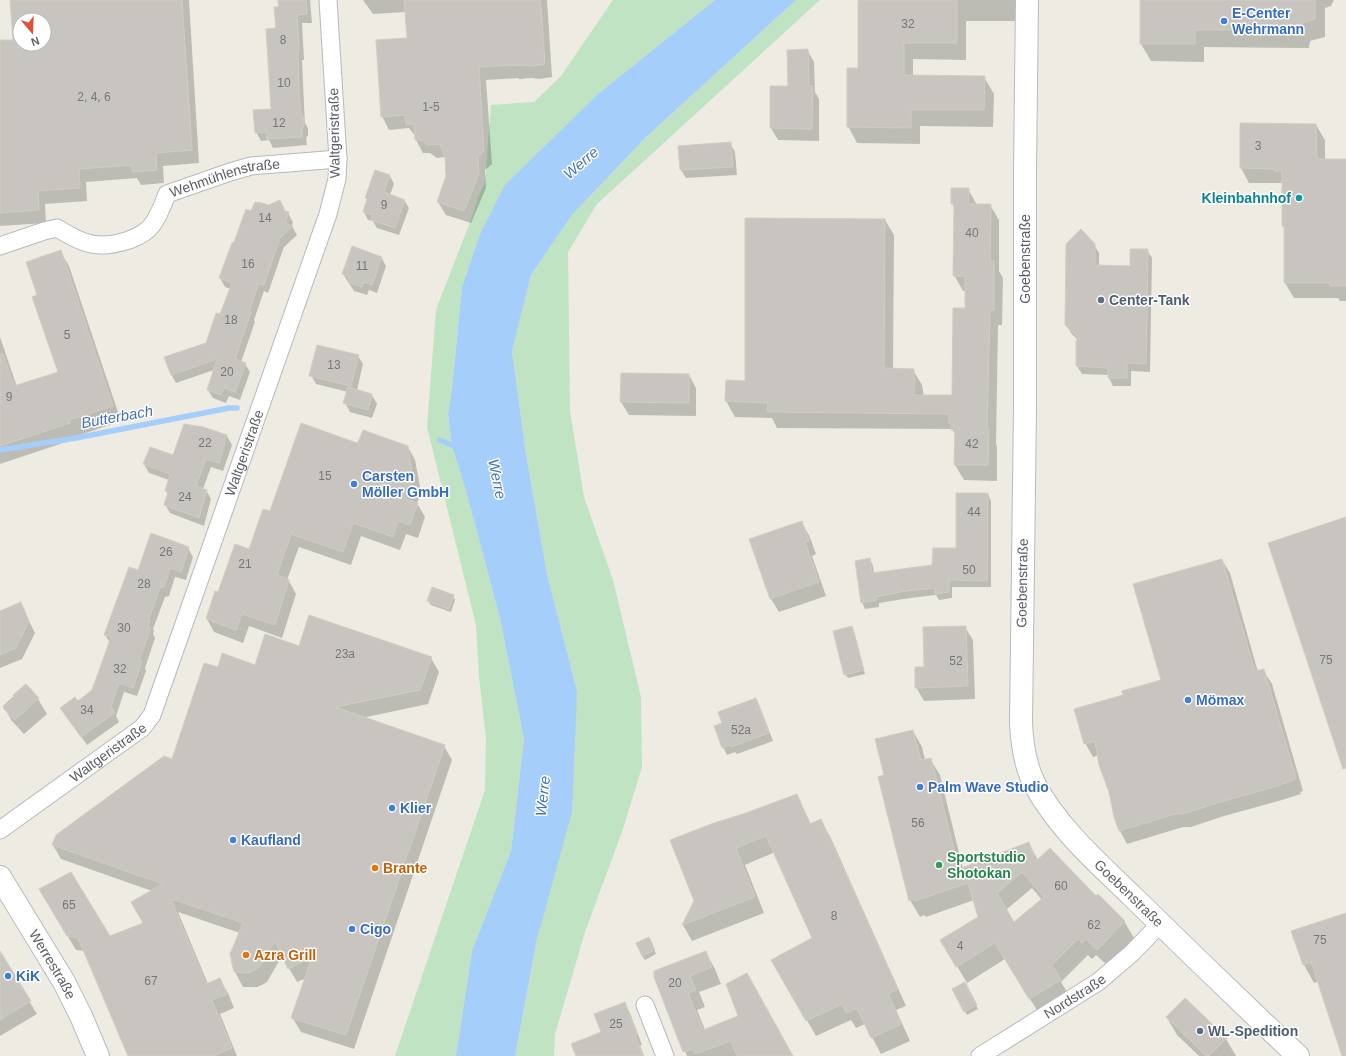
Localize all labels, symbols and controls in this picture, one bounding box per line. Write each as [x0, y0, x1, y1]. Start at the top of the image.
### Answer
place label: E-Center Wehrmann [1232, 5, 1304, 37]
north arrow [12, 12, 52, 52]
marker: E-Center Wehrmann [1219, 16, 1229, 26]
house number: 32 [901, 17, 915, 31]
house number: 8 [280, 33, 287, 47]
text: N [29, 34, 41, 48]
house number: 10 [277, 76, 291, 90]
street label: Waltgeristraße [325, 87, 343, 178]
house number: 2, 4, 6 [77, 90, 111, 104]
house number: 1-5 [422, 100, 440, 114]
house number: 12 [272, 116, 286, 130]
house number: 3 [1255, 139, 1262, 153]
water label: Werre [560, 143, 602, 182]
street label: Wehmühlenstraße [168, 156, 281, 200]
place label: Kleinbahnhof [1202, 190, 1291, 206]
marker: Kleinbahnhof [1294, 193, 1304, 203]
house number: 9 [381, 198, 388, 212]
house number: 14 [258, 211, 272, 225]
street label: Goebenstraße [1017, 214, 1033, 304]
house number: 40 [965, 226, 979, 240]
house number: 16 [241, 257, 255, 271]
house number: 11 [356, 259, 369, 273]
place label: Center-Tank [1109, 292, 1190, 308]
marker: Center-Tank [1096, 295, 1106, 305]
house number: 18 [224, 313, 238, 327]
house number: 5 [64, 328, 71, 342]
house number: 13 [327, 358, 341, 372]
house number: 20 [220, 365, 234, 379]
house number: 9 [6, 390, 13, 404]
water label: Butterbach [80, 402, 154, 431]
street label: Waltgeristraße [221, 407, 267, 498]
house number: 22 [198, 436, 212, 450]
house number: 42 [965, 437, 979, 451]
water label: Werre [485, 457, 510, 501]
place label: Carsten Möller GmbH [362, 468, 449, 500]
house number: 15 [318, 469, 332, 483]
marker: Carsten Möller GmbH [349, 479, 359, 489]
house number: 24 [178, 490, 192, 504]
house number: 44 [967, 505, 981, 519]
street label: Goebenstraße [1013, 538, 1031, 628]
house number: 26 [159, 545, 173, 559]
house number: 21 [238, 557, 252, 571]
house number: 50 [962, 563, 976, 577]
house number: 28 [137, 577, 151, 591]
house number: 30 [117, 621, 131, 635]
house number: 23a [335, 647, 355, 661]
house number: 75 [1319, 653, 1333, 667]
house number: 52 [949, 654, 963, 668]
house number: 32 [113, 662, 127, 676]
place label: Mömax [1196, 692, 1244, 708]
marker: Mömax [1183, 695, 1193, 705]
house number: 34 [80, 703, 94, 717]
street label: Waltgeristraße [67, 719, 150, 785]
house number: 52a [731, 723, 751, 737]
water label: Werre [532, 775, 553, 817]
place label: Palm Wave Studio [928, 779, 1049, 795]
marker: Palm Wave Studio [915, 782, 925, 792]
place label: Klier [400, 800, 432, 816]
marker: Klier [387, 803, 397, 813]
house number: 56 [911, 816, 925, 830]
place label: Kaufland [241, 832, 301, 848]
marker: Kaufland [228, 835, 238, 845]
place label: Sportstudio Shotokan [947, 849, 1026, 881]
street label: Goebenstraße [1091, 856, 1167, 930]
place label: Brante [383, 860, 428, 876]
marker: Sportstudio Shotokan [934, 860, 944, 870]
marker: Brante [370, 863, 380, 873]
house number: 60 [1054, 879, 1068, 893]
house number: 65 [62, 898, 76, 912]
house number: 8 [831, 909, 838, 923]
house number: 62 [1087, 918, 1101, 932]
place label: Cigo [360, 921, 391, 937]
marker: Cigo [347, 924, 357, 934]
street label: Werrestraße [26, 927, 79, 1002]
house number: 75 [1313, 933, 1327, 947]
house number: 4 [957, 939, 964, 953]
place label: Azra Grill [254, 947, 316, 963]
marker: Azra Grill [241, 950, 251, 960]
place label: KiK [16, 968, 40, 984]
marker: KiK [3, 971, 13, 981]
street label: Nordstraße [1041, 971, 1109, 1022]
house number: 67 [144, 974, 158, 988]
house number: 20 [668, 976, 682, 990]
house number: 25 [609, 1017, 623, 1031]
place label: WL-Spedition [1208, 1023, 1298, 1039]
marker: WL-Spedition [1195, 1026, 1205, 1036]

